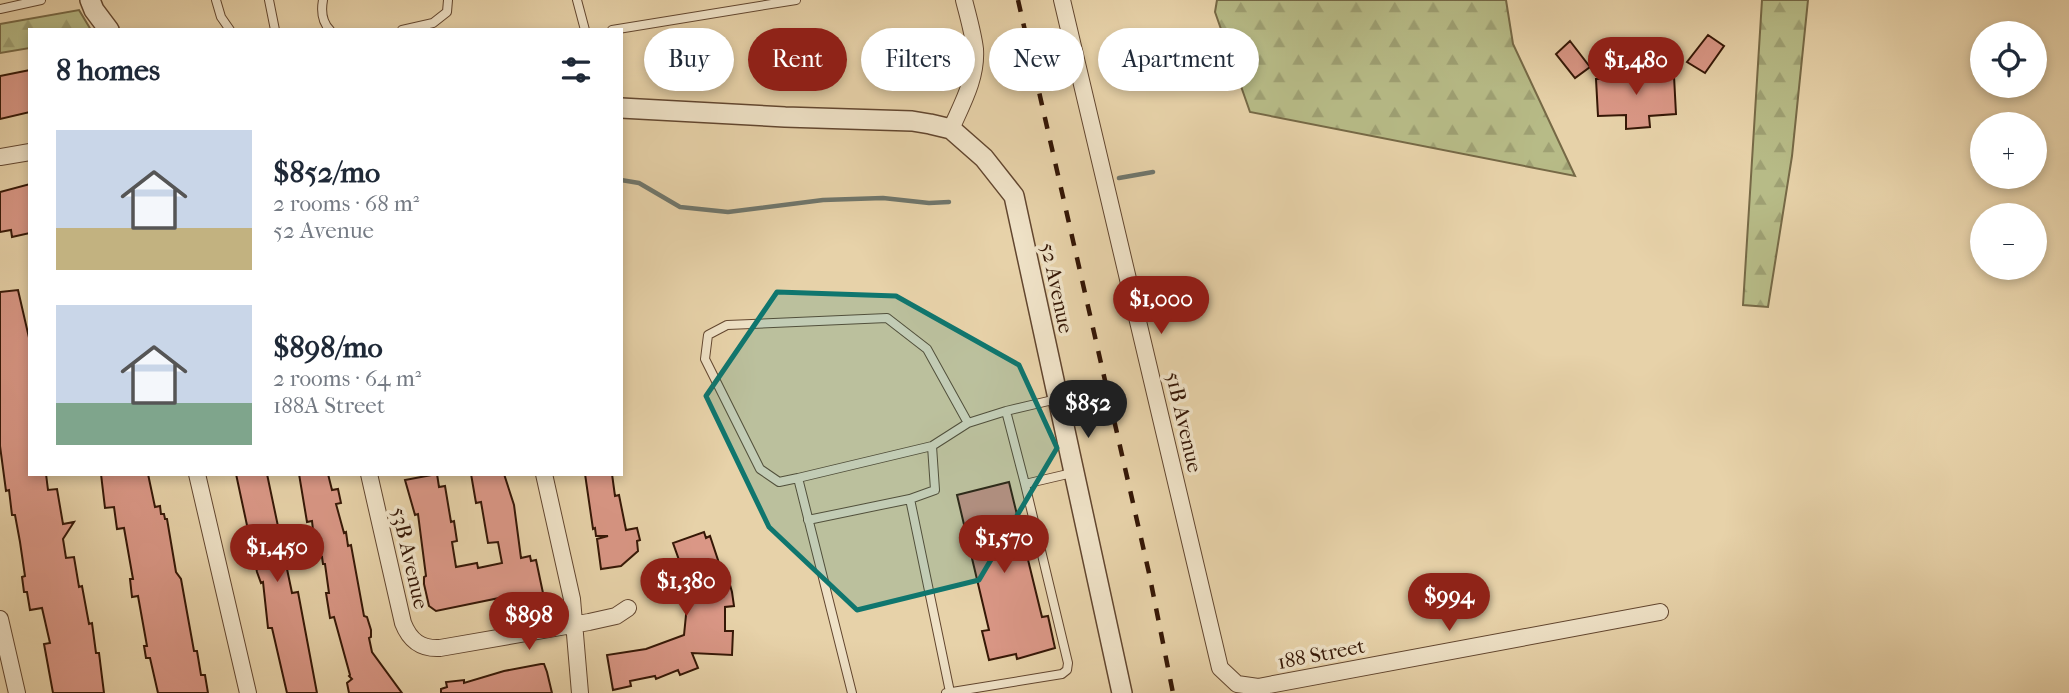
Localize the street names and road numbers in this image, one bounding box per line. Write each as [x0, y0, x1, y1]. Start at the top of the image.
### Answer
street label: 52 Avenue [1036, 240, 1078, 336]
street label: 51B Avenue [1161, 369, 1207, 475]
street label: 53B Avenue [387, 505, 433, 611]
street label: 188 Street [1275, 634, 1367, 674]

